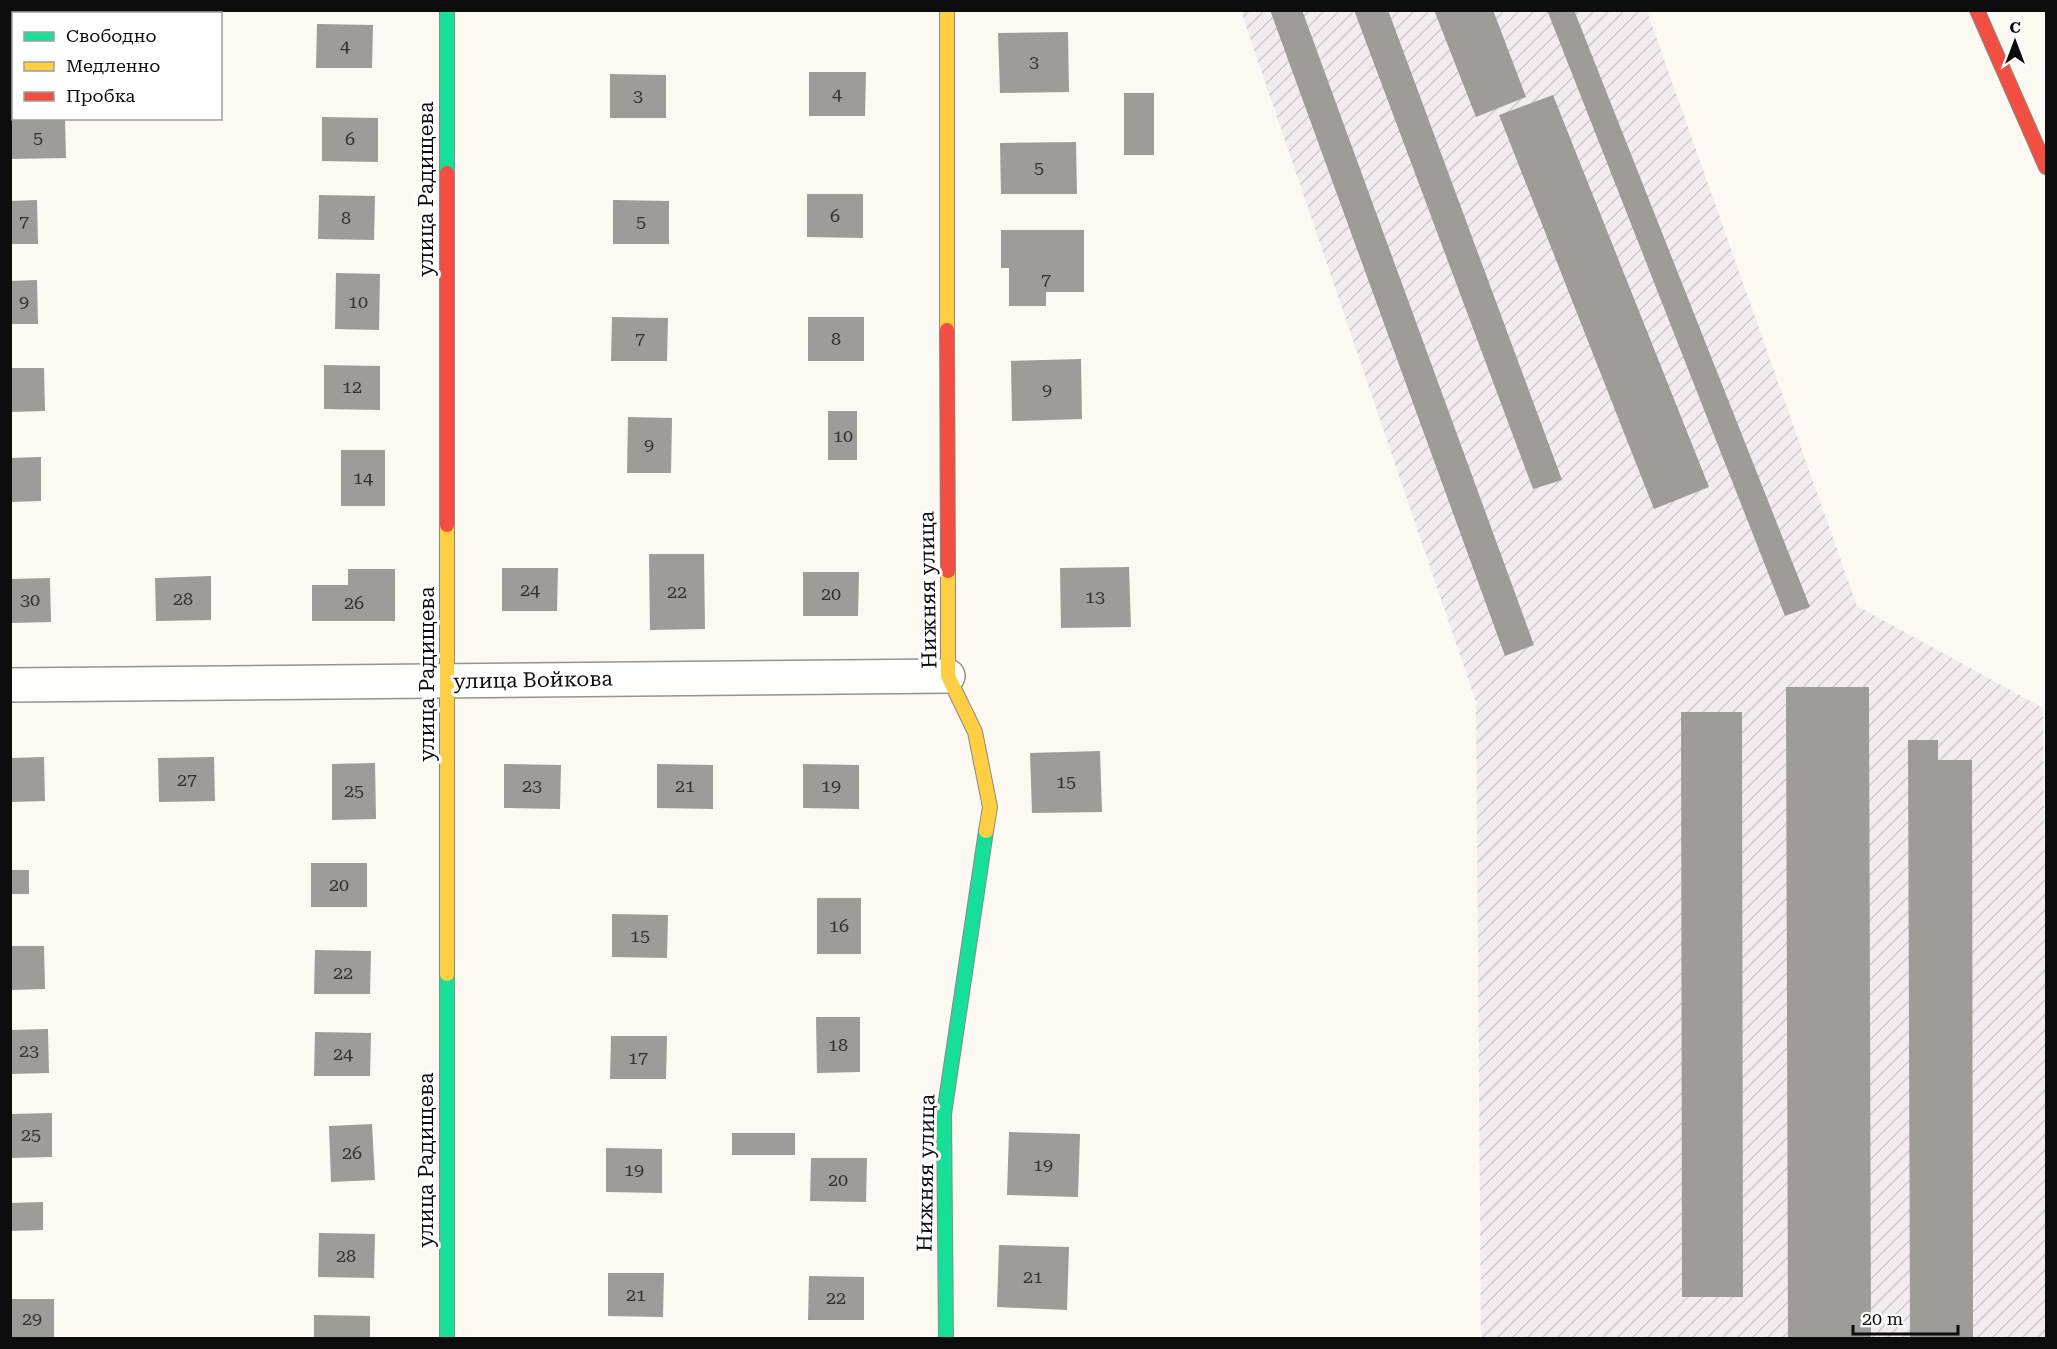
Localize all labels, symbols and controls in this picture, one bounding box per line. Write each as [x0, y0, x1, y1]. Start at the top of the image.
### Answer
legend [12, 12, 222, 120]
north arrow [1985, 12, 2045, 72]
text: С [2009, 18, 2021, 37]
text: Свободно [66, 25, 156, 46]
house number: 4 [340, 35, 350, 56]
house number: 3 [1029, 51, 1039, 72]
text: Медленно [66, 55, 160, 76]
house number: 4 [832, 83, 842, 104]
text: Пробка [66, 85, 135, 106]
house number: 3 [633, 85, 643, 106]
street label: улица Радищева [414, 101, 438, 277]
house number: 5 [33, 127, 43, 148]
house number: 6 [345, 128, 355, 149]
house number: 5 [1034, 157, 1044, 178]
house number: 6 [830, 205, 840, 226]
house number: 8 [341, 207, 351, 228]
house number: 7 [19, 211, 29, 232]
house number: 5 [636, 211, 646, 232]
house number: 7 [1041, 269, 1051, 290]
house number: 9 [19, 291, 29, 312]
house number: 10 [348, 291, 368, 312]
house number: 7 [635, 328, 645, 349]
house number: 8 [831, 328, 841, 349]
house number: 12 [342, 376, 362, 397]
house number: 9 [1042, 379, 1052, 400]
house number: 10 [833, 425, 853, 446]
house number: 9 [644, 434, 654, 455]
house number: 14 [353, 467, 373, 488]
street label: Нижняя улица [915, 510, 941, 669]
house number: 24 [520, 579, 540, 600]
house number: 22 [667, 581, 687, 602]
house number: 20 [821, 583, 841, 604]
street label: улица Радищева [415, 586, 439, 762]
house number: 13 [1085, 586, 1105, 607]
house number: 28 [173, 588, 193, 609]
house number: 30 [20, 589, 40, 610]
house number: 26 [344, 592, 364, 613]
street label: улица Войкова [453, 667, 613, 693]
house number: 27 [177, 769, 197, 790]
house number: 15 [1056, 771, 1076, 792]
house number: 23 [522, 775, 542, 796]
house number: 21 [675, 775, 695, 796]
house number: 19 [821, 775, 841, 796]
house number: 25 [344, 780, 364, 801]
house number: 20 [329, 874, 349, 895]
house number: 16 [829, 915, 849, 936]
house number: 15 [630, 925, 650, 946]
house number: 22 [333, 962, 353, 983]
house number: 18 [828, 1034, 848, 1055]
house number: 23 [19, 1040, 39, 1061]
house number: 24 [333, 1043, 353, 1064]
house number: 17 [628, 1047, 648, 1068]
street label: улица Радищева [414, 1072, 438, 1248]
street label: Нижняя улица [913, 1093, 939, 1252]
house number: 25 [21, 1124, 41, 1145]
house number: 26 [342, 1142, 362, 1163]
house number: 19 [1033, 1154, 1053, 1175]
house number: 19 [624, 1159, 644, 1180]
house number: 20 [828, 1169, 848, 1190]
house number: 28 [336, 1245, 356, 1266]
house number: 21 [1023, 1266, 1043, 1287]
house number: 21 [626, 1284, 646, 1305]
house number: 22 [826, 1287, 846, 1308]
scale bar [1853, 1298, 1958, 1336]
house number: 29 [22, 1308, 42, 1329]
text: 20 m [1862, 1308, 1903, 1329]

